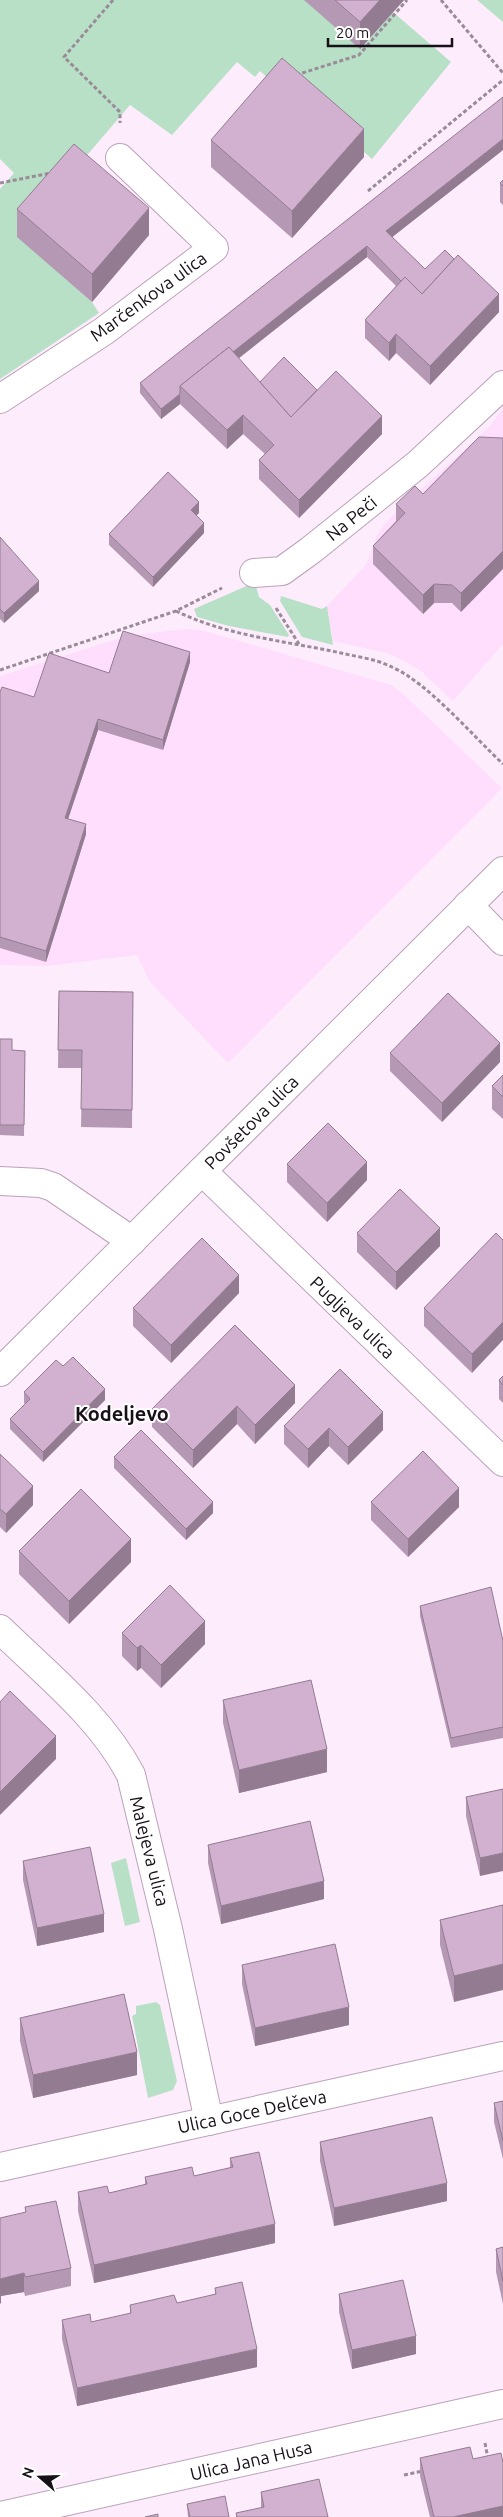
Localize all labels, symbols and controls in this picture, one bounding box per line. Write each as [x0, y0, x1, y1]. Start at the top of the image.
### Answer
scale bar [328, 15, 452, 47]
text: 20 m [336, 24, 369, 41]
street label: Marčenkova ulica [86, 247, 210, 345]
street label: Na Peči [322, 492, 380, 544]
street label: Povšetova ulica [200, 1071, 302, 1173]
street label: Pugljeva ulica [307, 1272, 399, 1362]
district label: Kodeljevo [75, 1402, 169, 1425]
street label: Malejeva ulica [127, 1794, 173, 1908]
street label: Ulica Goce Delčeva [176, 2085, 328, 2137]
street label: Ulica Jana Husa [188, 2436, 314, 2484]
north arrow [15, 2452, 65, 2502]
text: N [18, 2465, 37, 2480]

